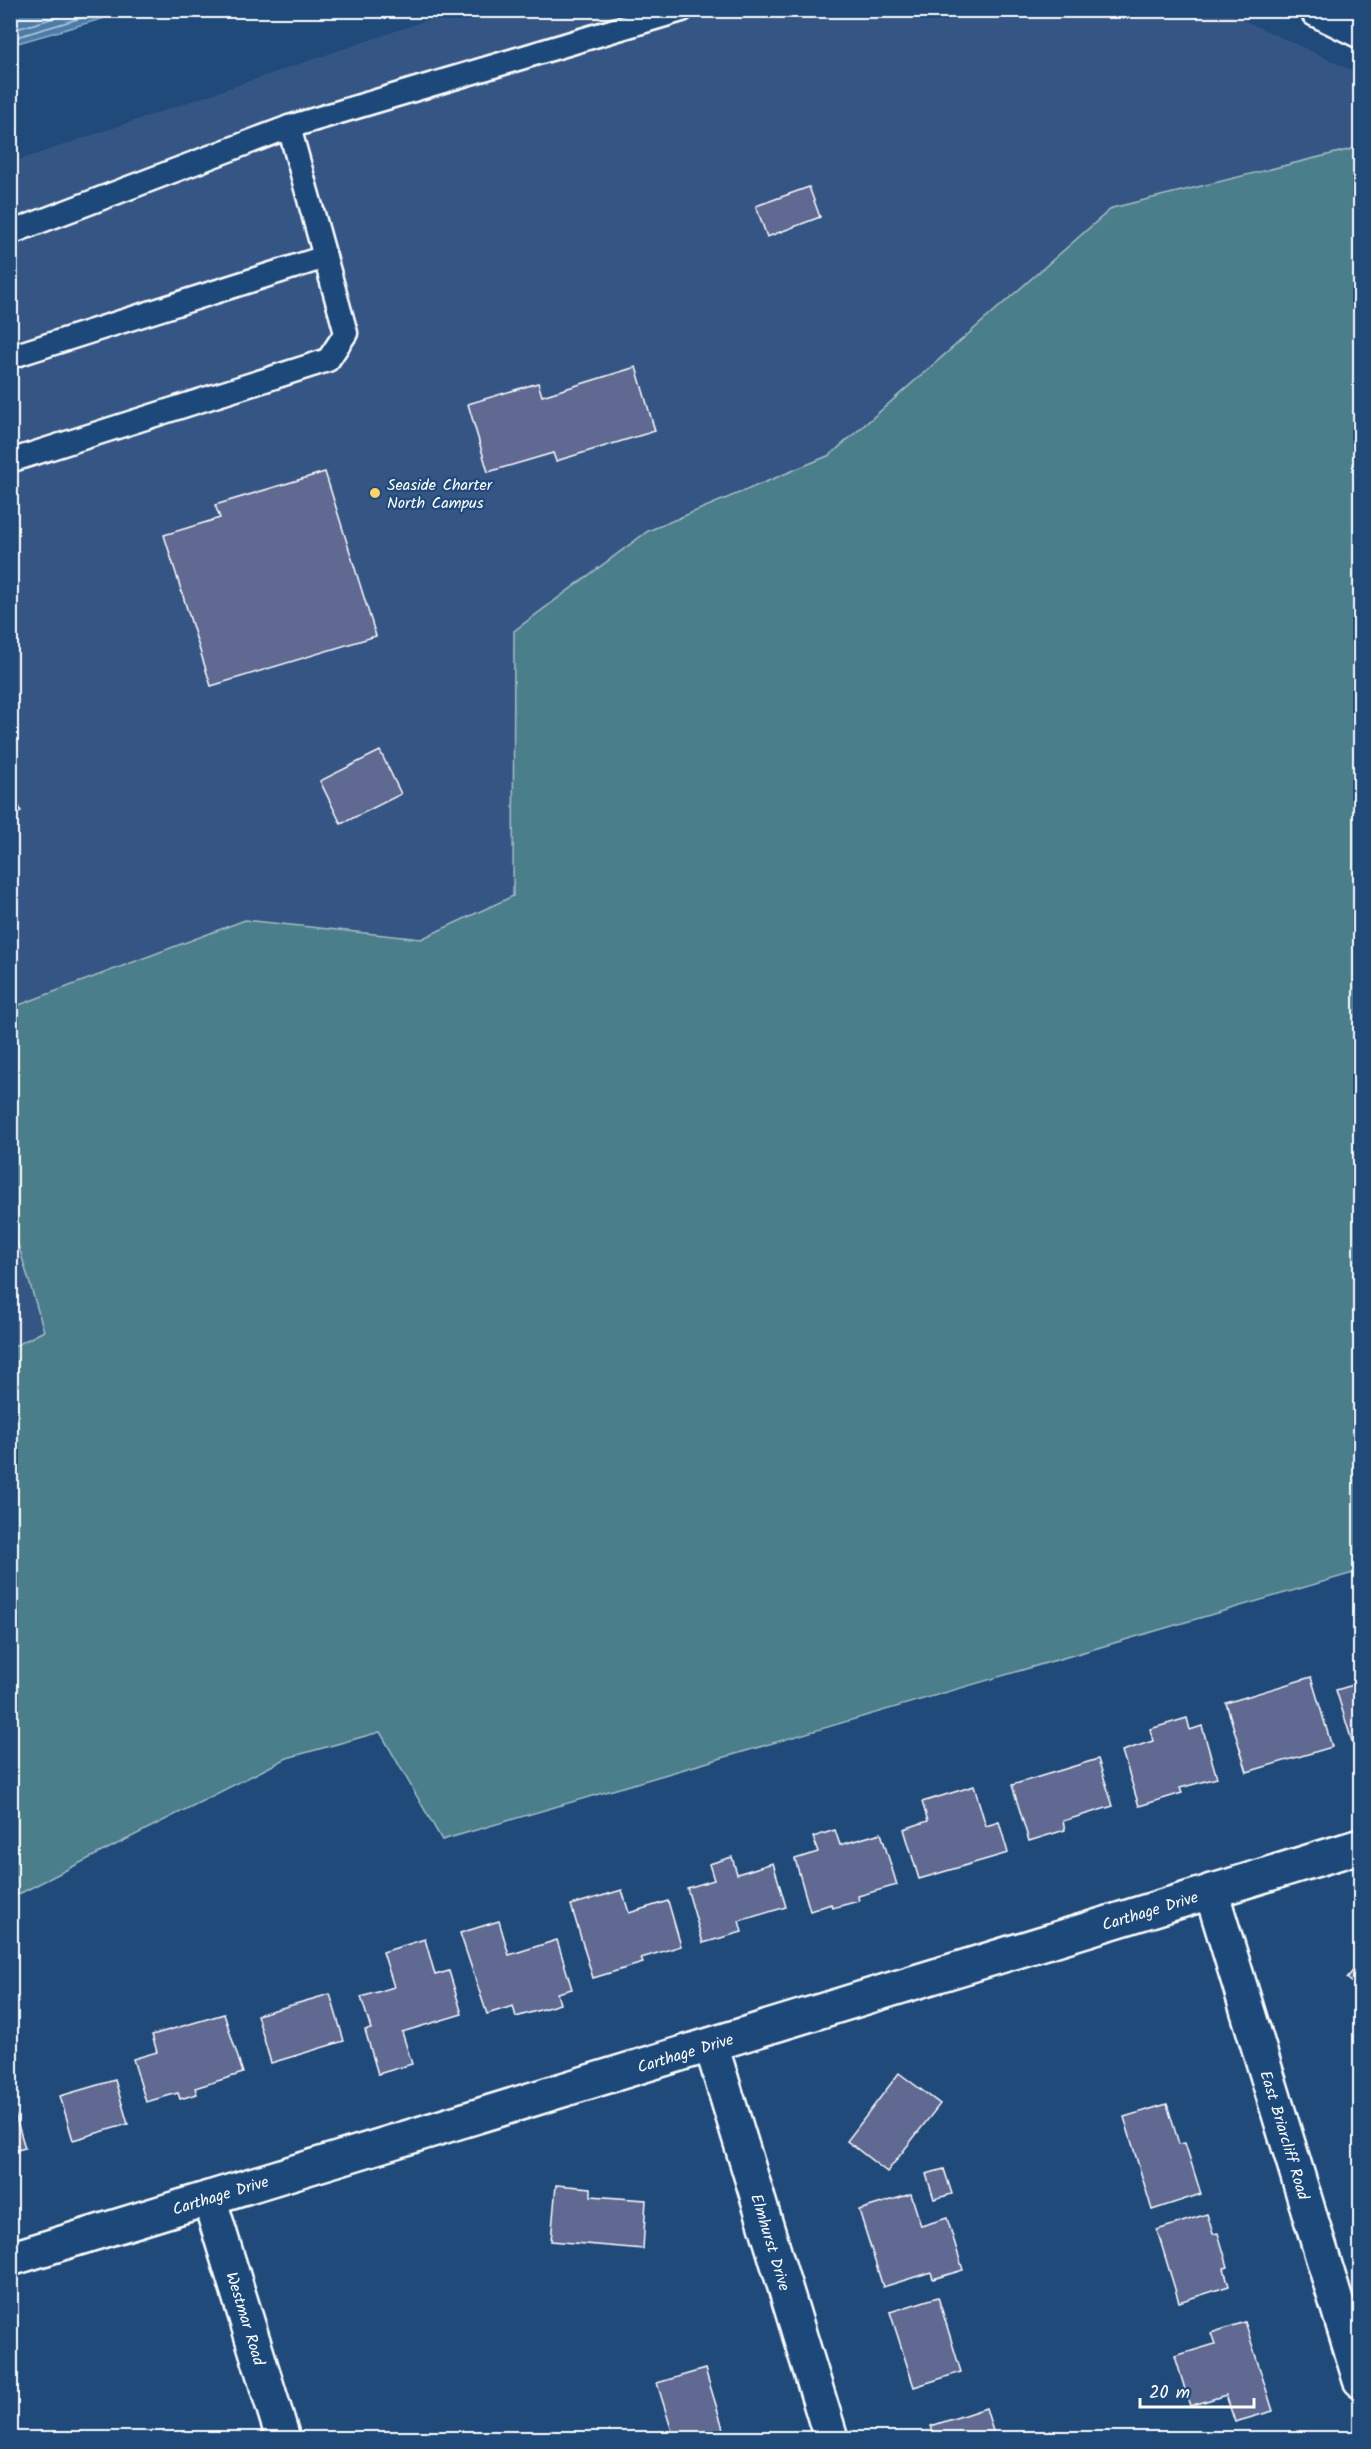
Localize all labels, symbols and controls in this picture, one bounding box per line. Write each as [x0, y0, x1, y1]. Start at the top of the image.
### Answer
place label: Seaside Charter North Campus [387, 473, 494, 516]
marker: Seaside Charter North Campus [368, 486, 382, 500]
street label: Carthage Drive [1099, 1885, 1201, 1938]
street label: Carthage Drive [634, 2027, 737, 2080]
street label: East Briarcliff Road [1252, 2068, 1316, 2204]
street label: Carthage Drive [170, 2170, 272, 2223]
street label: Elmhurst Drive [743, 2191, 796, 2294]
street label: Westmar Road [218, 2269, 271, 2370]
scale bar [1140, 2371, 1254, 2409]
text: 20 m [1149, 2379, 1190, 2408]

